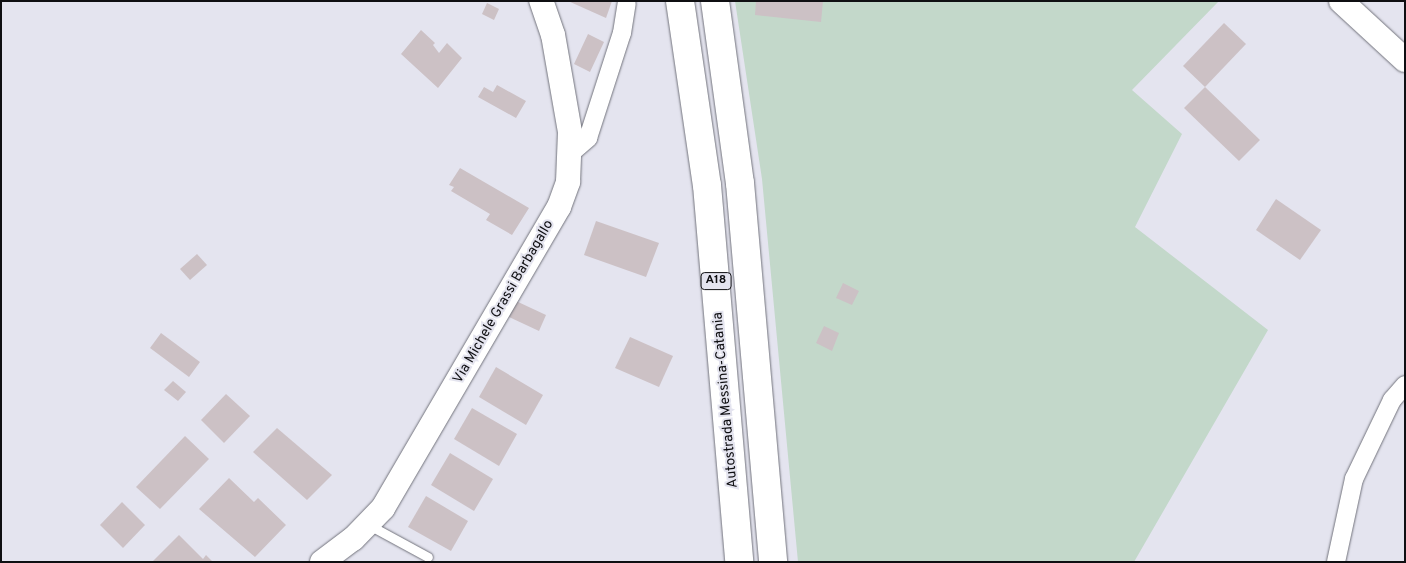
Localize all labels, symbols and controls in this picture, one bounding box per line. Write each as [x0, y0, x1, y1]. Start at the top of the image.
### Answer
street label: Via Michele Grassi Barbagallo [450, 217, 558, 387]
road number: A18 [700, 272, 732, 290]
street label: Autostrada Messina-Catania [710, 311, 742, 489]

